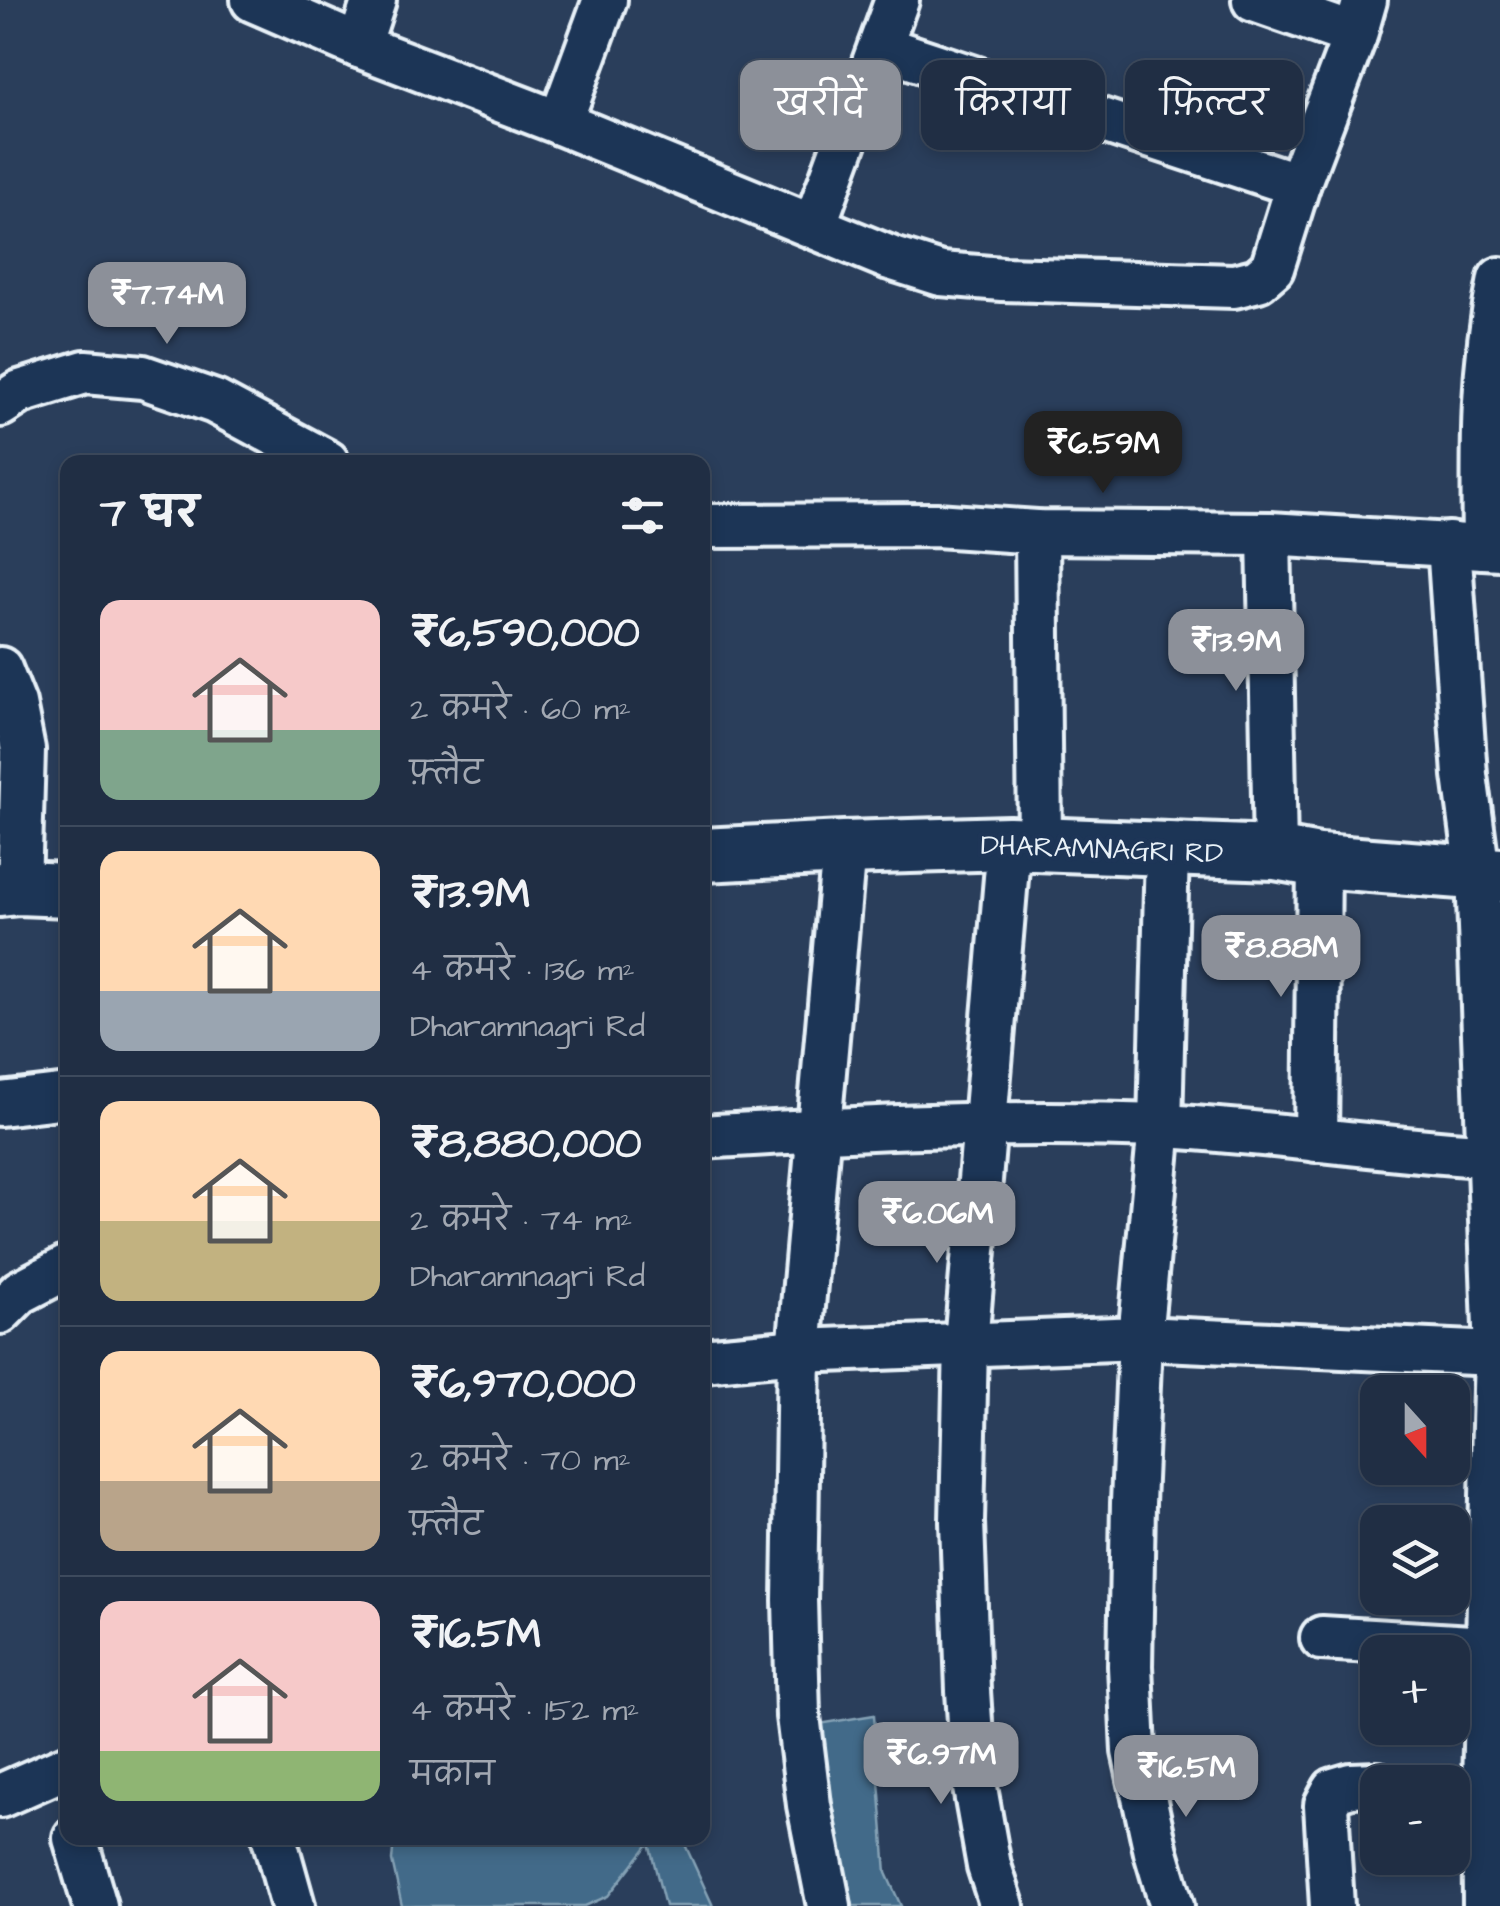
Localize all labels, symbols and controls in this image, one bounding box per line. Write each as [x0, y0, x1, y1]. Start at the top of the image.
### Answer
chip: खरीदें [740, 60, 901, 150]
chip: किराया [921, 60, 1105, 150]
chip: फ़िल्टर [1125, 60, 1303, 150]
pin: ₹7.74M [86, 262, 248, 347]
text: ₹7.74M [110, 272, 224, 317]
pin: ₹6.59M [1022, 411, 1184, 496]
text: ₹6.59M [1046, 421, 1160, 466]
text: 7 घर [100, 485, 199, 543]
icon: filters [615, 488, 670, 543]
text: ₹6,590,000 [410, 605, 640, 663]
pin: ₹13.9M [1155, 609, 1317, 694]
text: ₹13.9M [1190, 619, 1282, 664]
icon: home [180, 640, 300, 760]
text: 2 कमरे · 60 m² [410, 687, 631, 732]
text: फ़्लैट [410, 752, 483, 797]
street label: DHARAMNAGRI RD [980, 826, 1224, 873]
text: ₹13.9M [410, 866, 530, 924]
icon: home [180, 891, 300, 1011]
pin: ₹8.88M [1200, 915, 1362, 1000]
text: ₹8.88M [1223, 925, 1339, 970]
text: 4 कमरे · 136 m² [410, 948, 635, 993]
text: Dharamnagri Rd [410, 1004, 645, 1049]
text: ₹8,880,000 [410, 1116, 641, 1174]
icon: home [180, 1141, 300, 1261]
pin: ₹6.06M [856, 1181, 1018, 1266]
text: ₹6.06M [880, 1191, 994, 1236]
text: 2 कमरे · 74 m² [410, 1198, 632, 1243]
text: Dharamnagri Rd [410, 1254, 645, 1299]
text: ₹6,970,000 [410, 1356, 636, 1414]
north arrow [1360, 1375, 1470, 1485]
map controls [1360, 1375, 1470, 1875]
icon: home [180, 1391, 300, 1511]
text: 2 कमरे · 70 m² [410, 1438, 631, 1483]
text: फ़्लैट [410, 1503, 483, 1548]
button: layers [1360, 1505, 1470, 1615]
text: ₹16.5M [410, 1606, 541, 1664]
button: + [1360, 1635, 1470, 1745]
icon: home [180, 1641, 300, 1761]
text: 4 कमरे · 152 m² [410, 1688, 639, 1733]
pin: ₹6.97M [860, 1722, 1022, 1807]
text: ₹6.97M [886, 1732, 996, 1777]
pin: ₹16.5M [1105, 1735, 1267, 1820]
text: ₹16.5M [1136, 1745, 1236, 1790]
text: मकान [410, 1753, 495, 1798]
button: − [1360, 1765, 1470, 1875]

